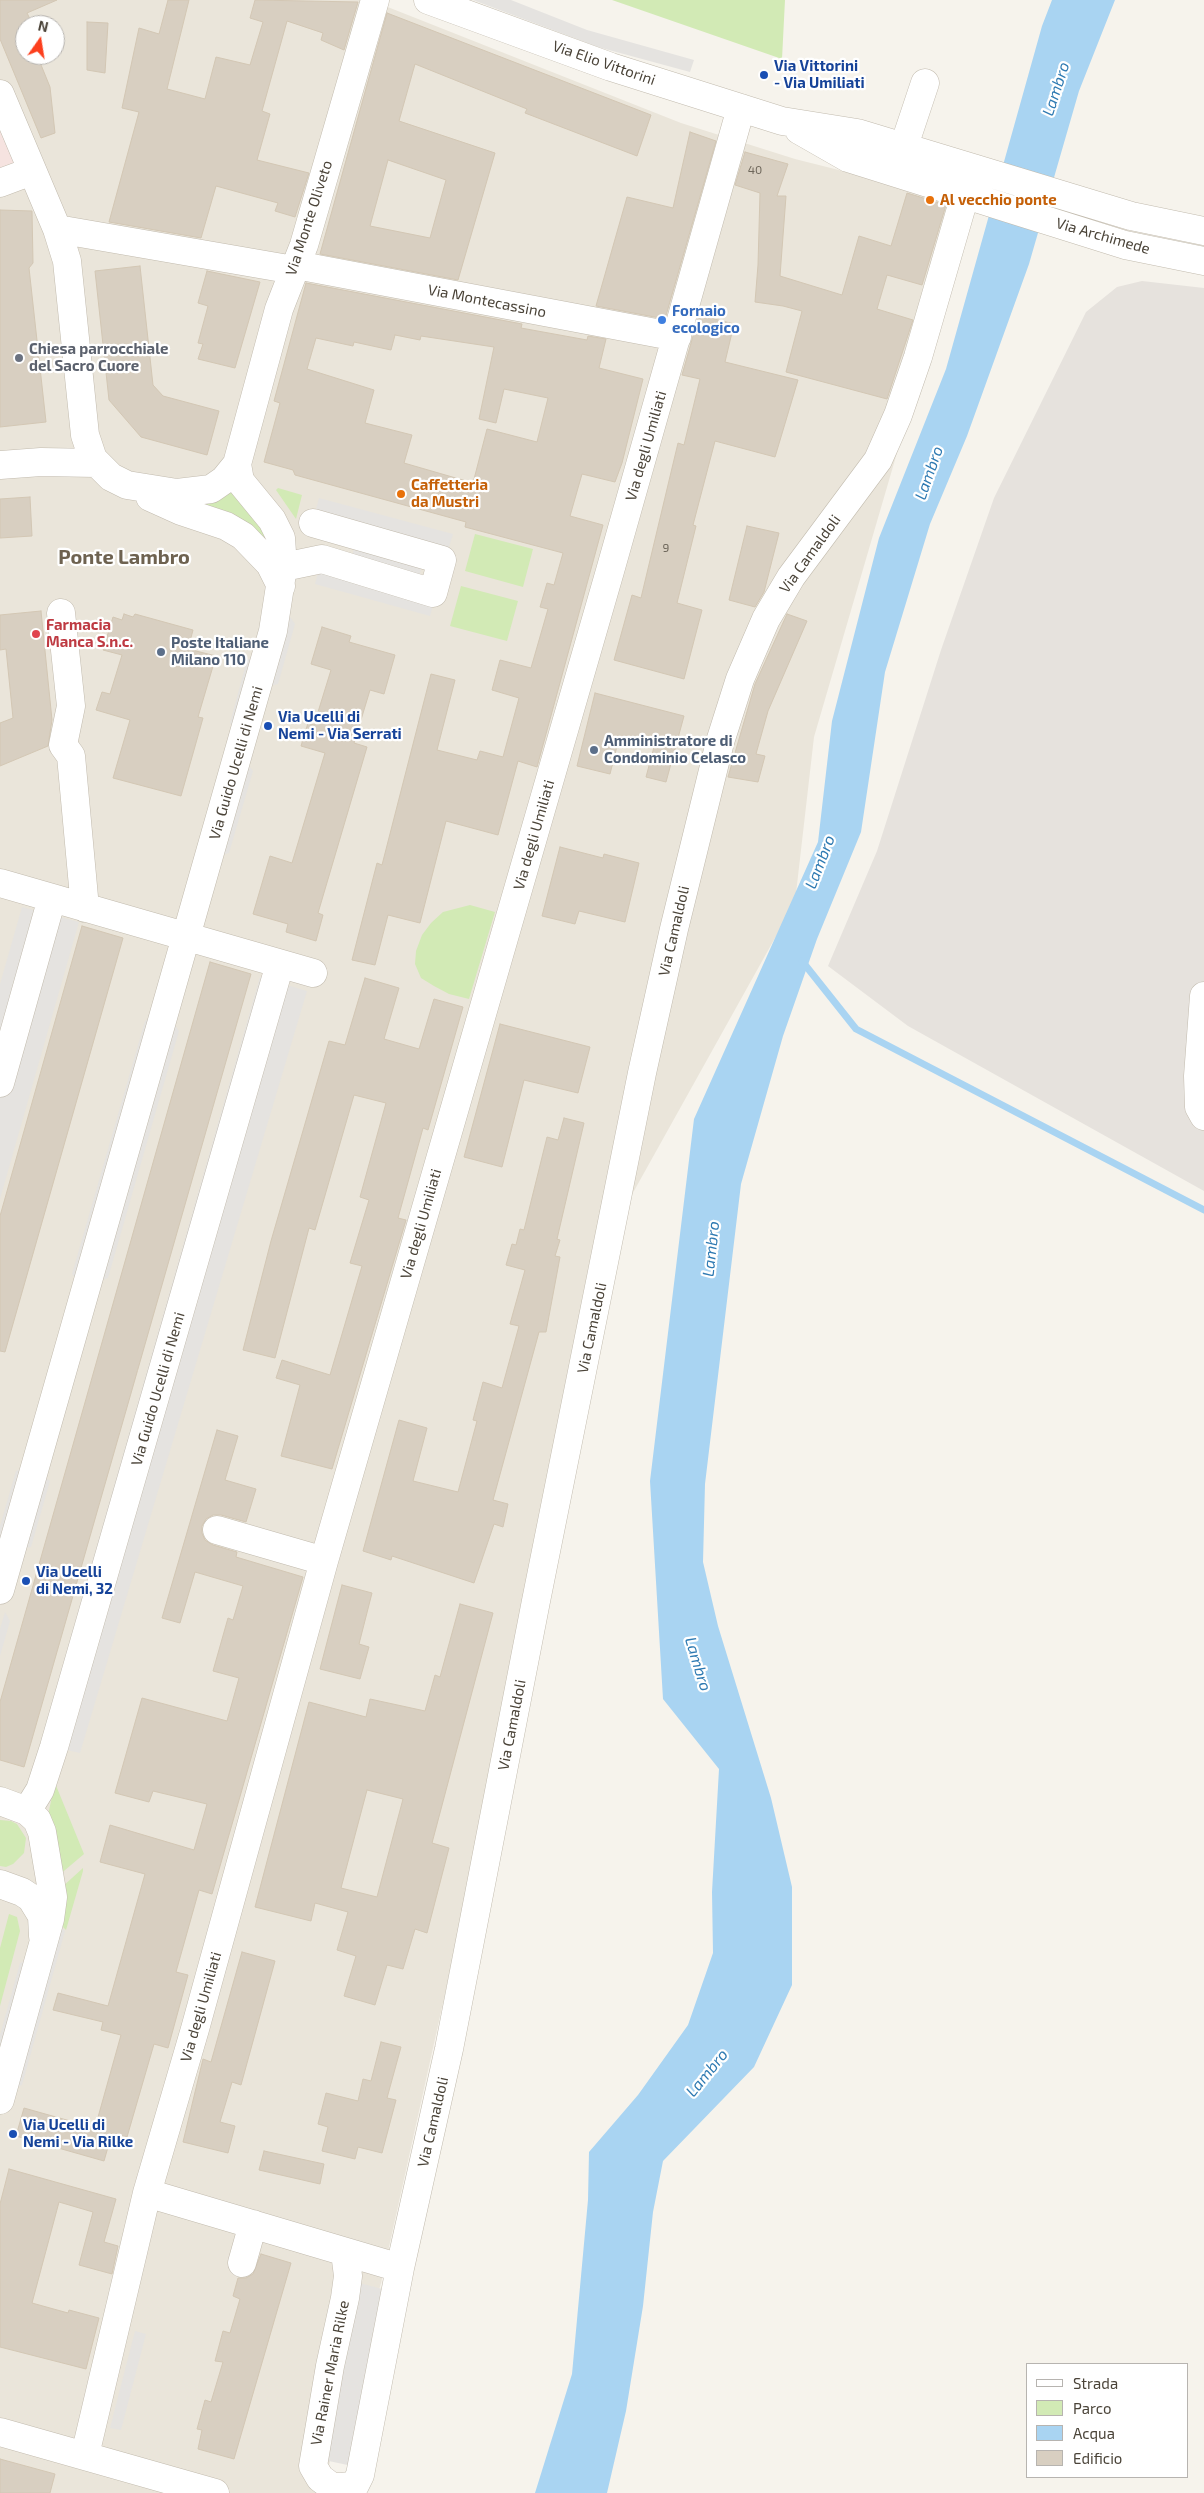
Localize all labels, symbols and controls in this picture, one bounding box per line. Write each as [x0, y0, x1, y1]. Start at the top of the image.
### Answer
north arrow [15, 15, 65, 65]
text: N [36, 16, 50, 35]
street label: Via Elio Vittorini [550, 37, 658, 89]
place label: Via Vittorini - Via Umiliati [774, 57, 865, 92]
water label: Lambro [1038, 60, 1074, 118]
marker: Via Vittorini - Via Umiliati [758, 69, 770, 81]
street label: Via Monte Oliveto [282, 158, 336, 278]
house number: 40 [748, 163, 762, 177]
place label: Al vecchio ponte [940, 191, 1057, 209]
marker: Al vecchio ponte [924, 194, 936, 206]
street label: Via Archimede [1054, 214, 1152, 258]
street label: Via Montecassino [426, 281, 548, 321]
place label: Fornaio ecologico [672, 302, 740, 337]
marker: Fornaio ecologico [656, 314, 668, 326]
place label: Chiesa parrocchiale del Sacro Cuore [29, 340, 169, 375]
marker: Chiesa parrocchiale del Sacro Cuore [13, 352, 25, 364]
street label: Via degli Umiliati [622, 389, 670, 503]
water label: Lambro [911, 444, 947, 502]
place label: Caffetteria da Mustri [411, 476, 488, 511]
marker: Caffetteria da Mustri [395, 488, 407, 500]
street label: Via Camaldoli [776, 511, 844, 597]
house number: 9 [663, 541, 669, 555]
district label: Ponte Lambro [58, 545, 190, 569]
place label: Farmacia Manca S.n.c. [46, 616, 133, 651]
marker: Farmacia Manca S.n.c. [30, 628, 42, 640]
place label: Poste Italiane Milano 110 [171, 634, 269, 669]
marker: Poste Italiane Milano 110 [155, 646, 167, 658]
street label: Via Guido Ucelli di Nemi [205, 684, 267, 842]
place label: Via Ucelli di Nemi - Via Serrati [278, 708, 402, 743]
marker: Via Ucelli di Nemi - Via Serrati [262, 720, 274, 732]
place label: Amministratore di Condominio Celasco [604, 732, 746, 767]
marker: Amministratore di Condominio Celasco [588, 744, 600, 756]
street label: Via degli Umiliati [510, 778, 558, 892]
water label: Lambro [801, 833, 839, 891]
street label: Via Camaldoli [655, 884, 693, 978]
street label: Via degli Umiliati [397, 1167, 445, 1281]
water label: Lambro [699, 1220, 723, 1278]
street label: Via Camaldoli [574, 1281, 610, 1375]
street label: Via Guido Ucelli di Nemi [127, 1310, 189, 1468]
place label: Via Ucelli di Nemi, 32 [36, 1563, 113, 1598]
marker: Via Ucelli di Nemi, 32 [20, 1575, 32, 1587]
water label: Lambro [681, 1635, 715, 1693]
street label: Via Camaldoli [494, 1678, 530, 1772]
street label: Via degli Umiliati [177, 1950, 225, 2064]
water label: Lambro [682, 2045, 732, 2101]
street label: Via Camaldoli [414, 2075, 452, 2169]
place label: Via Ucelli di Nemi - Via Rilke [23, 2116, 133, 2151]
marker: Via Ucelli di Nemi - Via Rilke [7, 2128, 19, 2140]
street label: Via Rainer Maria Rilke [307, 2299, 353, 2447]
legend [1026, 2363, 1189, 2478]
text: Strada [1073, 2374, 1118, 2392]
text: Parco [1073, 2399, 1112, 2417]
text: Acqua [1073, 2424, 1115, 2442]
text: Edificio [1073, 2449, 1122, 2467]

